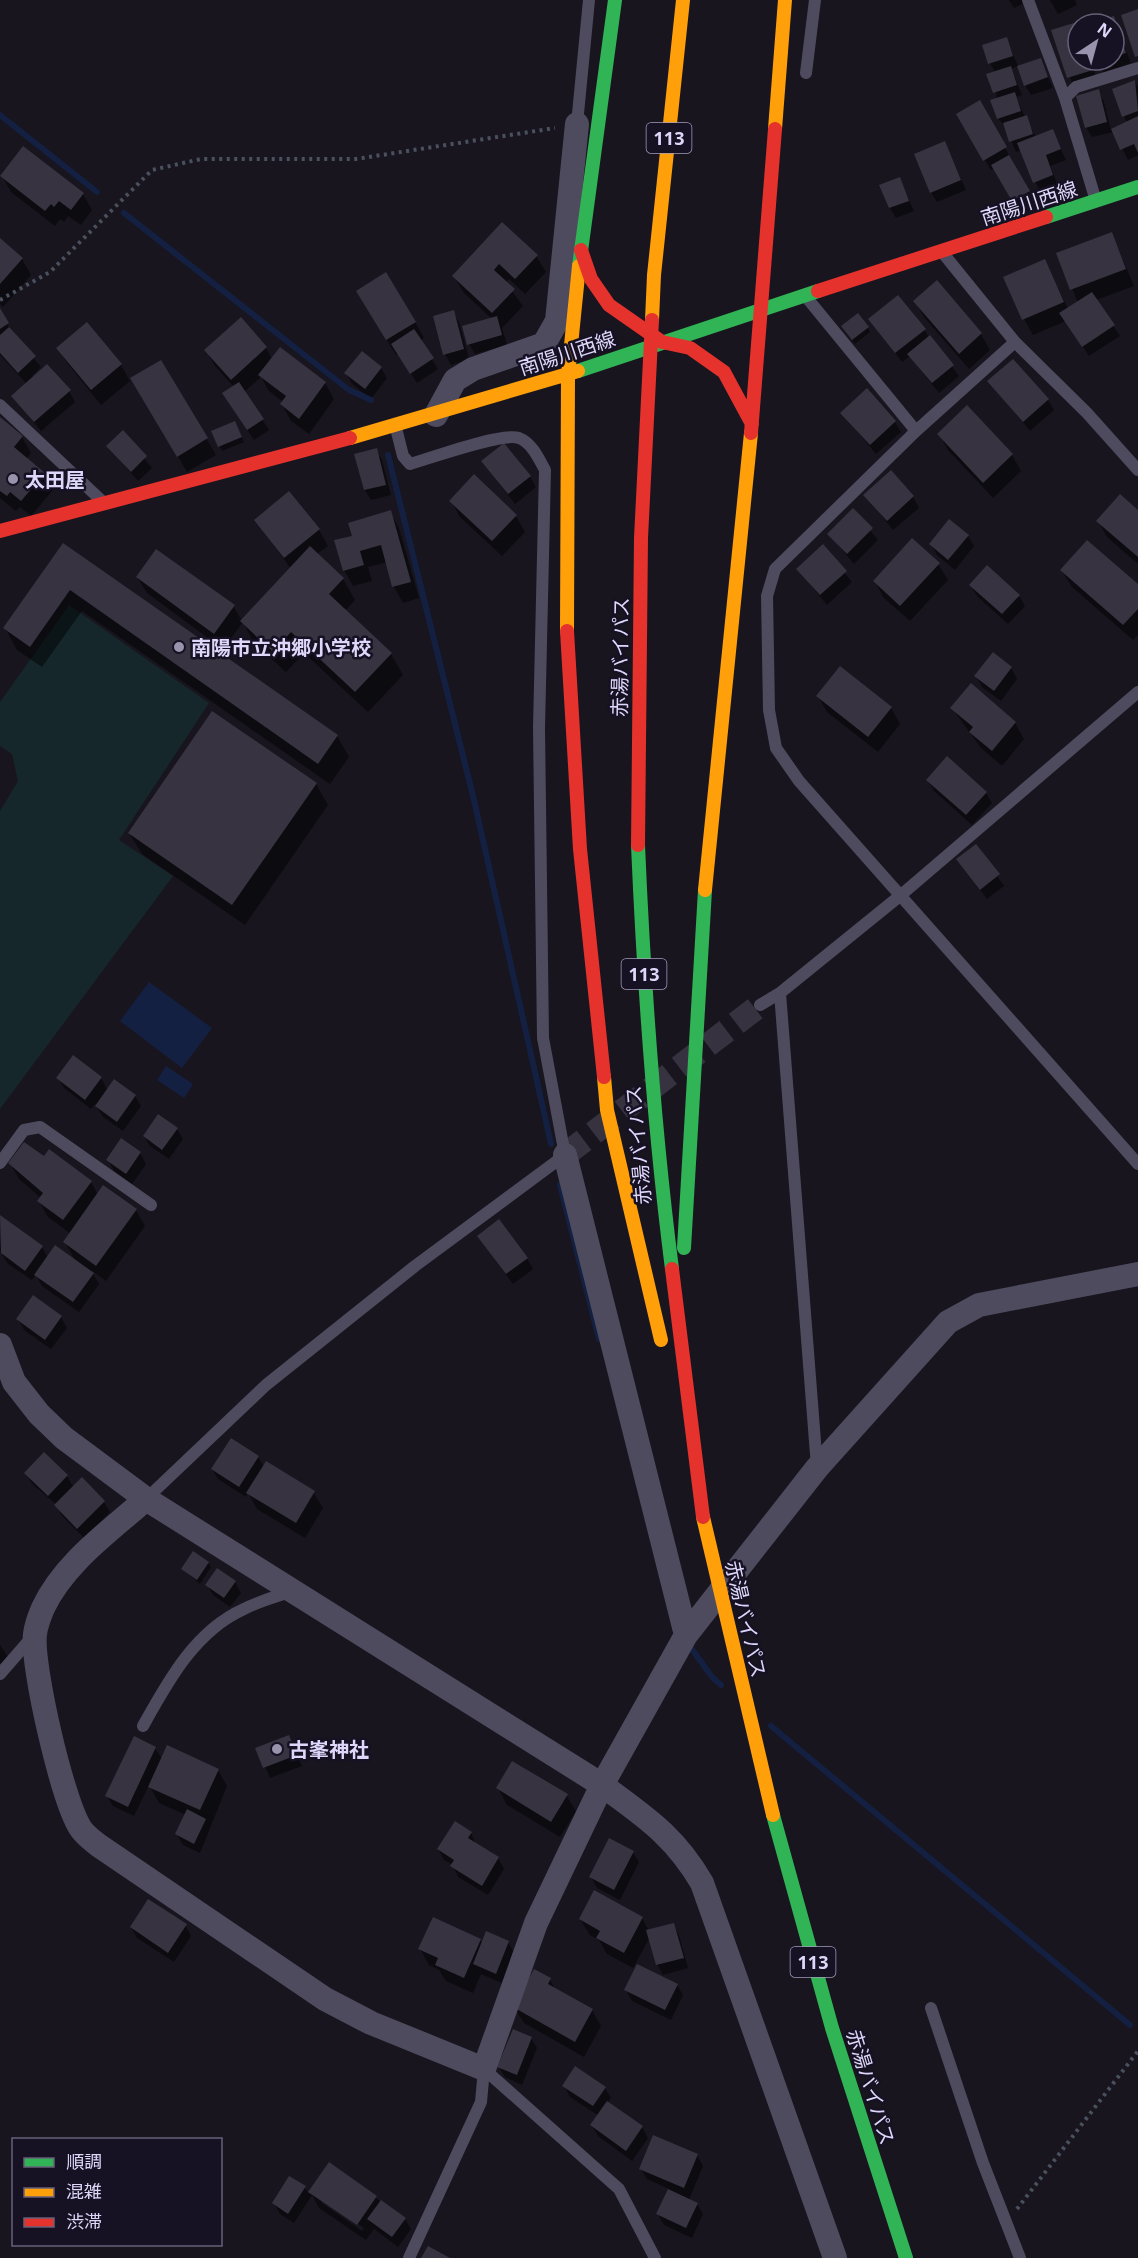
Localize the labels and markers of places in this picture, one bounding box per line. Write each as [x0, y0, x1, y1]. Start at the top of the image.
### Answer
place label: 太田屋 [25, 466, 85, 493]
marker: 太田屋 [6, 472, 20, 486]
place label: 南陽市立沖郷小学校 [191, 634, 371, 661]
marker: 南陽市立沖郷小学校 [172, 640, 186, 654]
place label: 古峯神社 [289, 1736, 369, 1763]
marker: 古峯神社 [270, 1742, 284, 1756]

